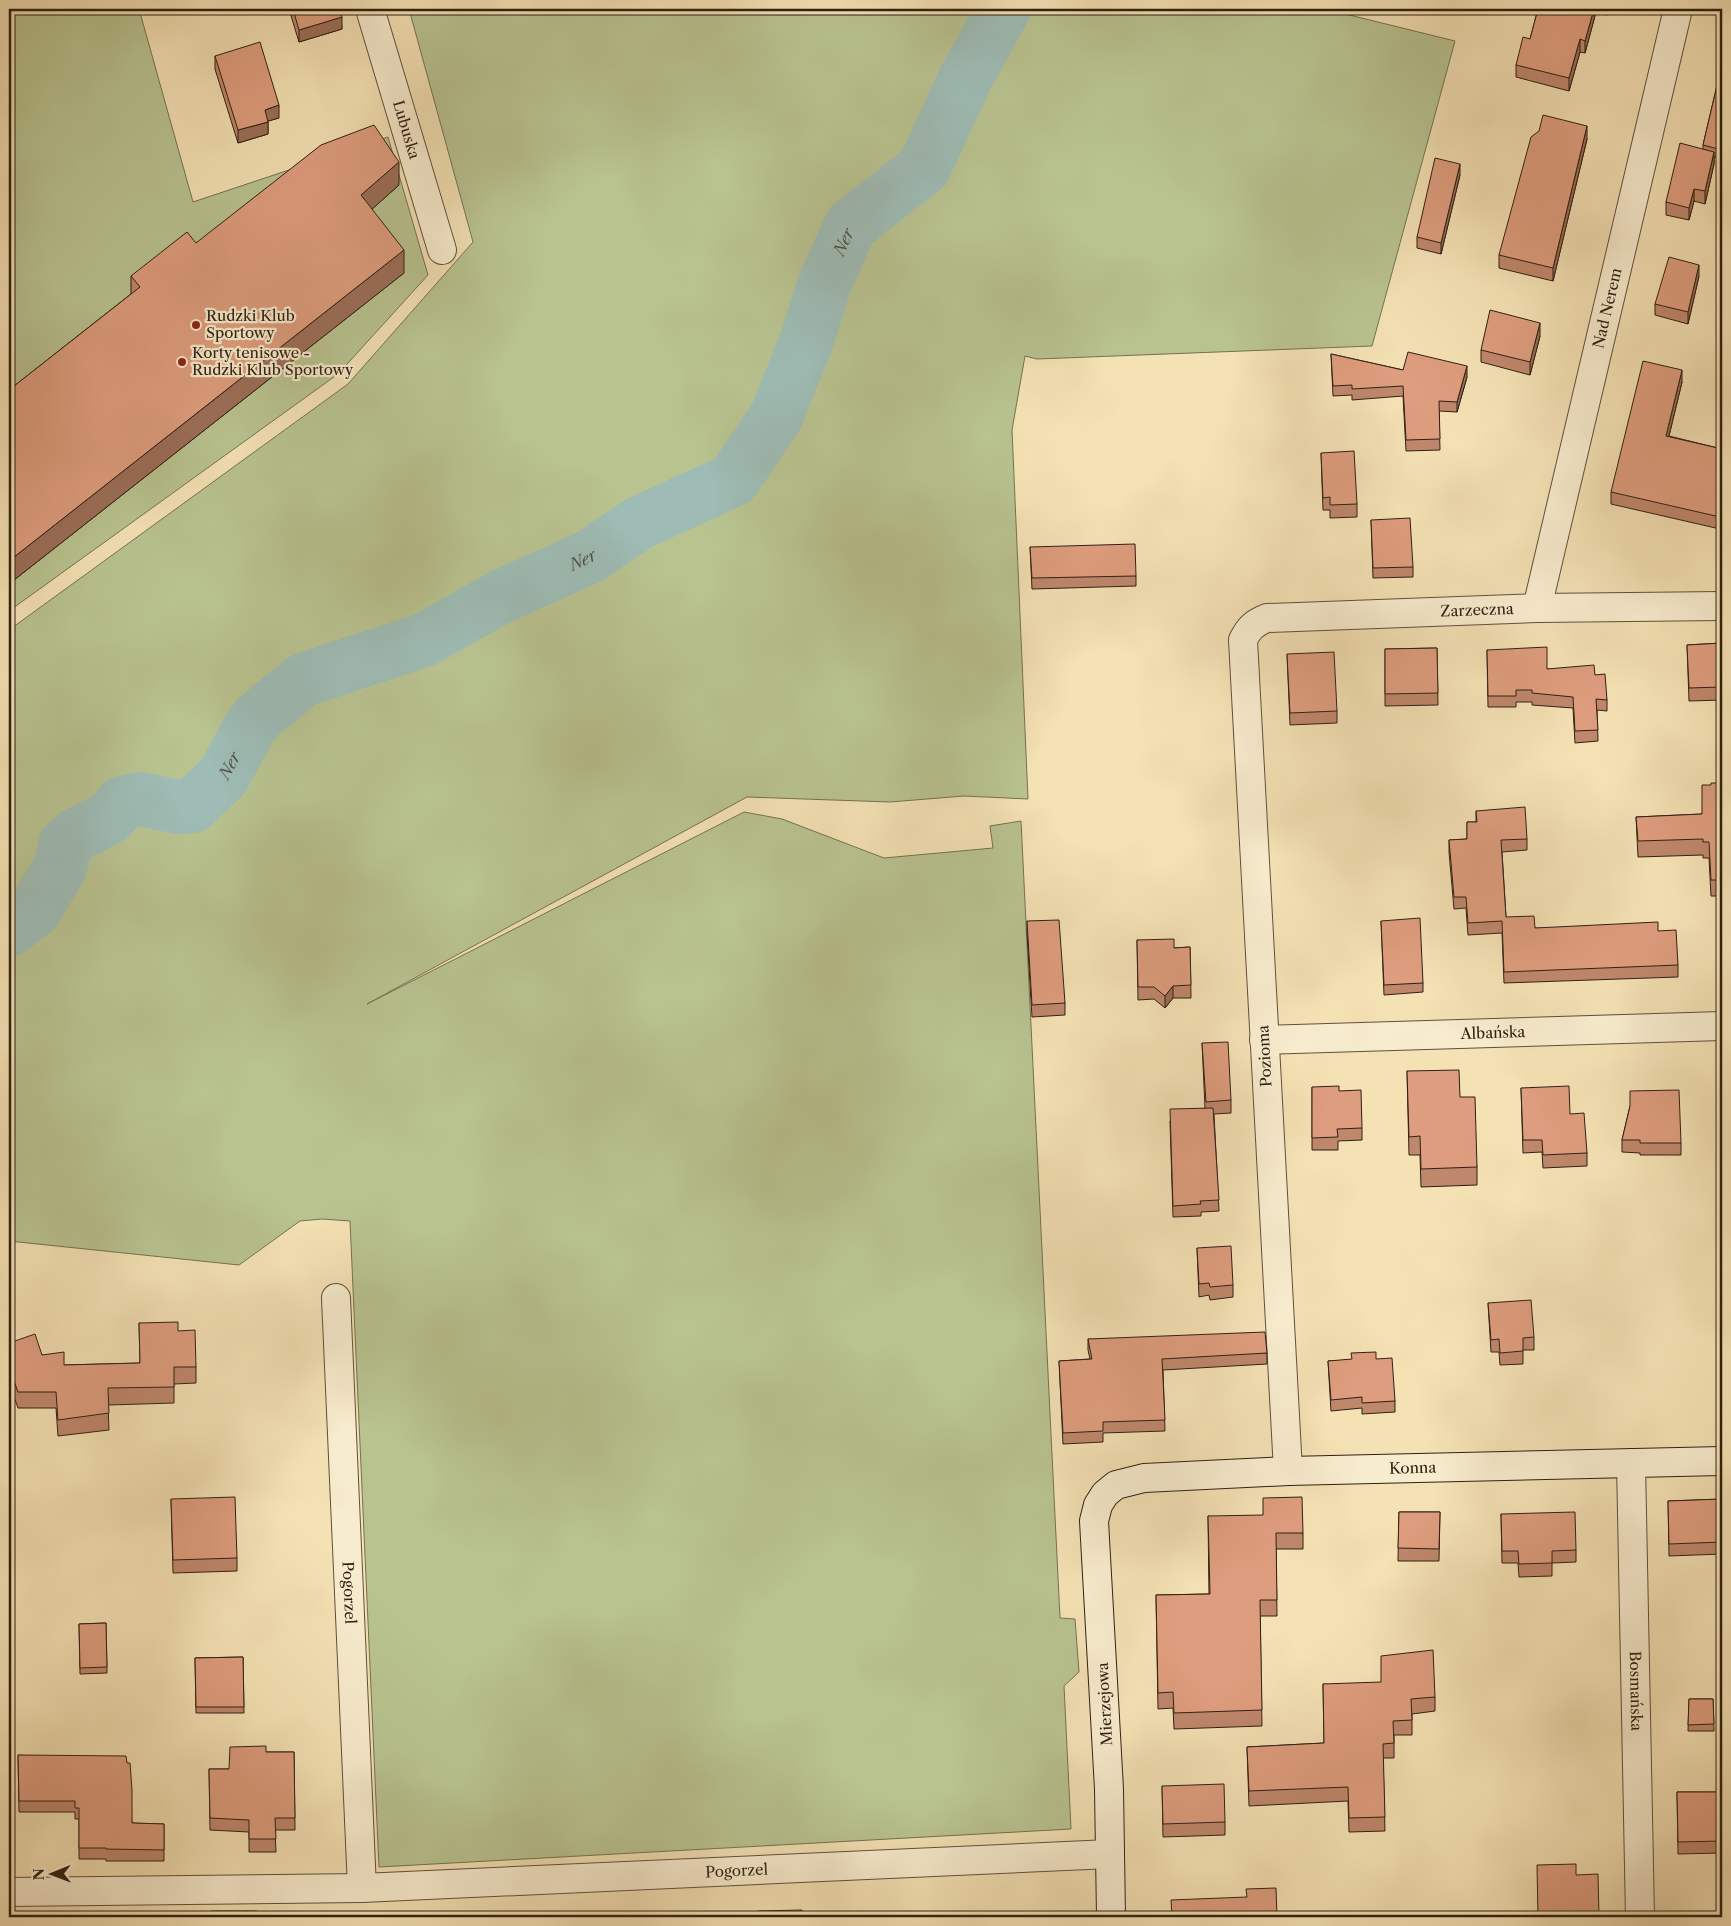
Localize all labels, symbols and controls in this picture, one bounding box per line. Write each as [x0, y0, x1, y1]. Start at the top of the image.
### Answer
street label: Lubuska [389, 98, 424, 161]
water label: Ner [828, 224, 859, 260]
street label: Nad Nerem [1588, 266, 1626, 350]
place label: Rudzki Klub Sportowy [206, 306, 295, 342]
marker: Rudzki Klub Sportowy [190, 319, 202, 331]
place label: Korty tenisowe - Rudzki Klub Sportowy [192, 343, 354, 379]
marker: Korty tenisowe - Rudzki Klub Sportowy [176, 356, 188, 368]
water label: Ner [564, 544, 602, 575]
street label: Zarzeczna [1440, 599, 1514, 621]
water label: Ner [213, 747, 245, 784]
street label: Albańska [1459, 1022, 1526, 1043]
street label: Pozioma [1253, 1024, 1276, 1088]
street label: Konna [1389, 1458, 1437, 1478]
street label: Pogorzel [339, 1561, 360, 1625]
street label: Bosmańska [1626, 1651, 1646, 1731]
street label: Mierzejowa [1093, 1662, 1116, 1746]
north arrow [28, 1848, 78, 1898]
street label: Pogorzel [705, 1860, 769, 1881]
text: N [30, 1868, 48, 1880]

